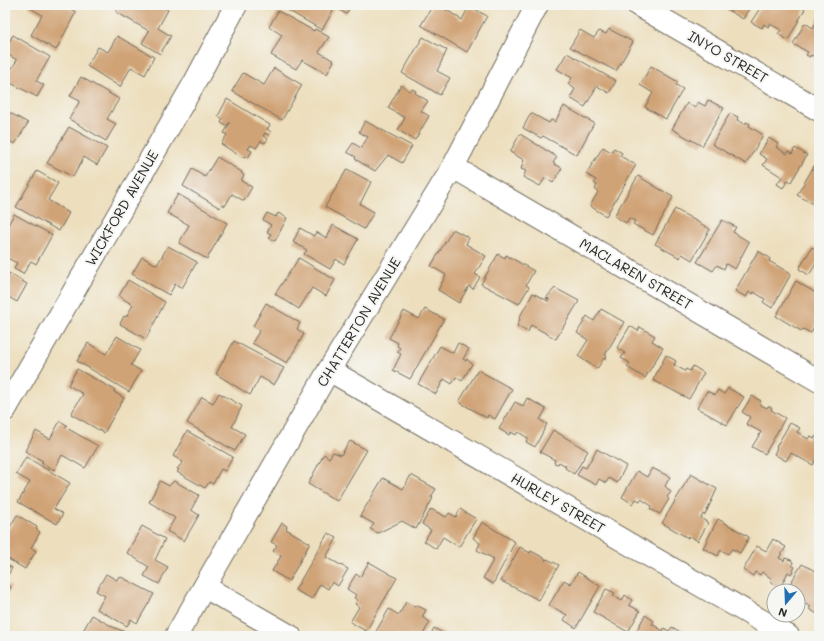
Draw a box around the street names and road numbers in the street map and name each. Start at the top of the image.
street label: INYO STREET [685,26,772,87]
street label: WICKFORD AVENUE [81,146,163,269]
street label: MACLAREN STREET [576,233,696,314]
street label: CHATTERTON AVENUE [312,253,405,390]
street label: HURLEY STREET [508,468,609,537]

